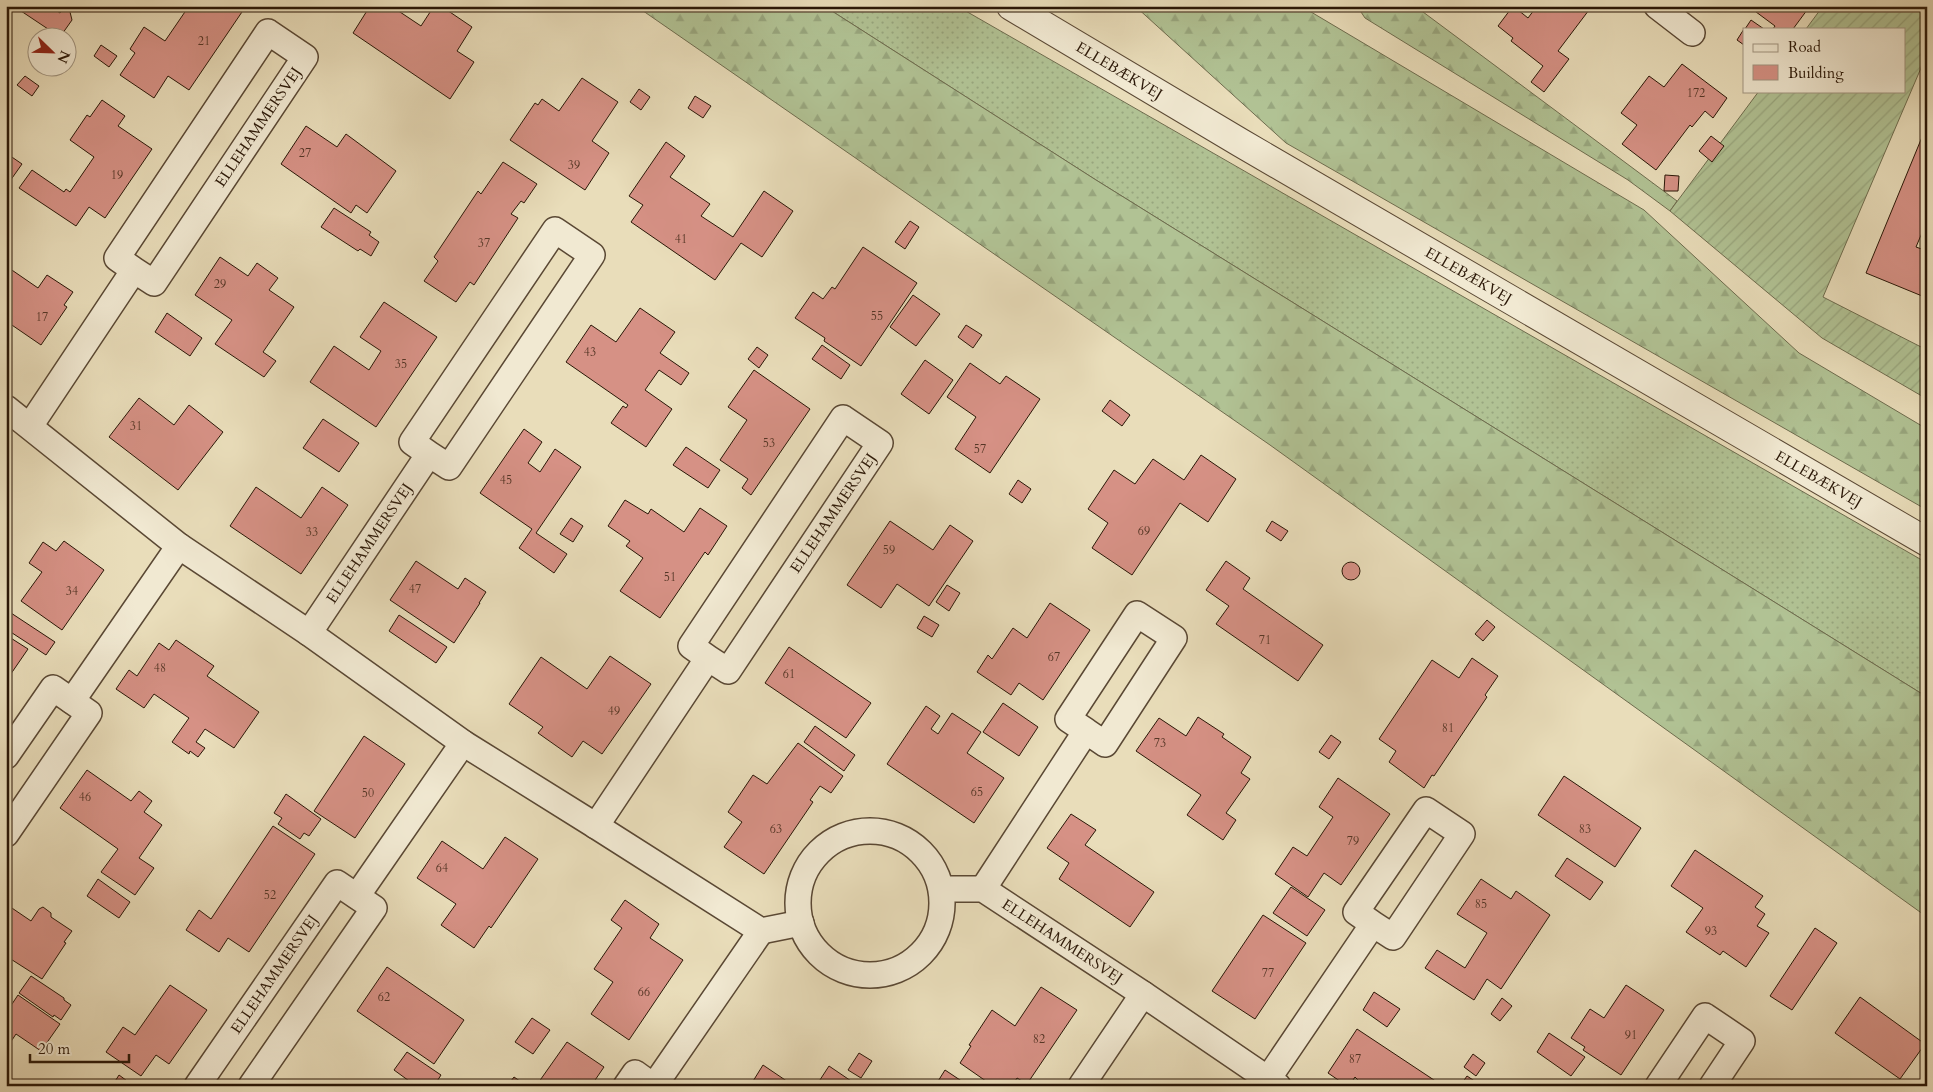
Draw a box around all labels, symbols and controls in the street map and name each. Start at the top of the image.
north arrow [28,28,78,78]
legend [1743,28,1906,92]
house number: 21 [198,33,210,49]
street label: ELLEBÆKVEJ [1072,37,1166,104]
text: Road [1788,37,1821,57]
text: N [52,48,75,66]
street label: ELLEHAMMERSVEJ [210,63,306,191]
text: Building [1788,63,1844,83]
house number: 172 [1687,85,1705,101]
house number: 27 [299,145,311,161]
house number: 39 [568,157,580,173]
house number: 19 [111,167,123,183]
house number: 41 [675,231,687,247]
house number: 37 [478,235,490,251]
street label: ELLEBÆKVEJ [1421,242,1516,309]
house number: 29 [214,276,226,292]
house number: 55 [871,308,883,324]
house number: 17 [36,309,48,325]
house number: 43 [584,344,596,360]
house number: 35 [395,356,407,372]
house number: 31 [130,418,142,434]
house number: 53 [763,435,775,451]
house number: 57 [974,441,986,457]
street label: ELLEBÆKVEJ [1771,446,1866,512]
street label: ELLEHAMMERSVEJ [785,449,881,577]
house number: 45 [500,472,512,488]
street label: ELLEHAMMERSVEJ [322,479,417,607]
house number: 69 [1138,523,1150,539]
house number: 33 [306,524,318,540]
house number: 59 [883,542,895,558]
house number: 51 [664,569,676,585]
house number: 47 [409,581,421,597]
house number: 34 [66,583,78,599]
house number: 71 [1259,632,1271,648]
house number: 67 [1048,649,1060,665]
house number: 48 [154,660,166,676]
house number: 61 [783,666,795,682]
house number: 49 [608,703,620,719]
house number: 81 [1442,720,1454,736]
house number: 73 [1154,735,1166,751]
house number: 65 [971,784,983,800]
house number: 50 [362,785,374,801]
house number: 46 [79,789,91,805]
house number: 63 [770,821,782,837]
house number: 83 [1579,821,1591,837]
house number: 79 [1347,833,1359,849]
house number: 64 [436,860,448,876]
house number: 52 [264,887,276,903]
street label: ELLEHAMMERSVEJ [998,894,1127,988]
house number: 85 [1475,896,1487,912]
street label: ELLEHAMMERSVEJ [226,910,322,1038]
house number: 93 [1705,923,1717,939]
house number: 77 [1262,965,1274,981]
house number: 66 [638,984,650,1000]
house number: 62 [378,989,390,1005]
house number: 91 [1625,1027,1637,1043]
house number: 82 [1033,1031,1045,1047]
scale bar [30,1032,129,1064]
text: 20 m [38,1039,70,1059]
house number: 87 [1349,1051,1361,1067]

